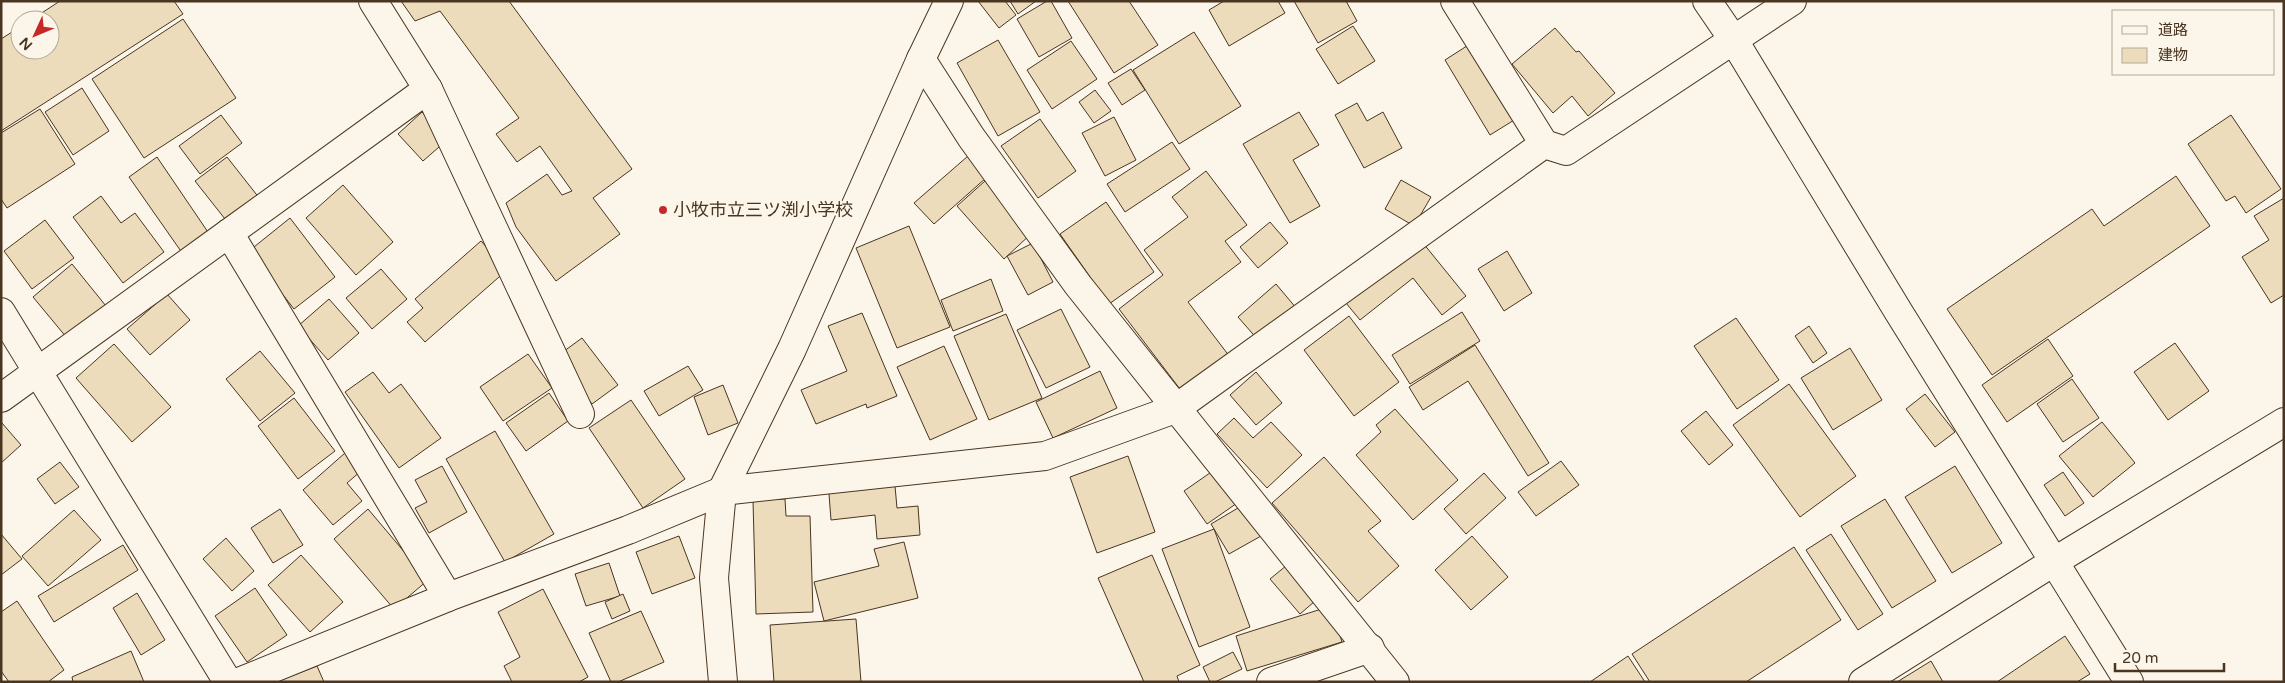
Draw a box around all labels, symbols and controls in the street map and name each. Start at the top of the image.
north arrow [10,10,60,60]
legend [2112,10,2275,75]
text: 道路 [2158,21,2188,39]
text: N [16,34,36,54]
text: 建物 [2158,46,2188,64]
place label: 小牧市立三ツ渕小学校 [673,199,853,221]
marker: 小牧市立三ツ渕小学校 [657,204,669,216]
scale bar [2115,640,2224,672]
text: 20 m [2122,649,2159,667]

